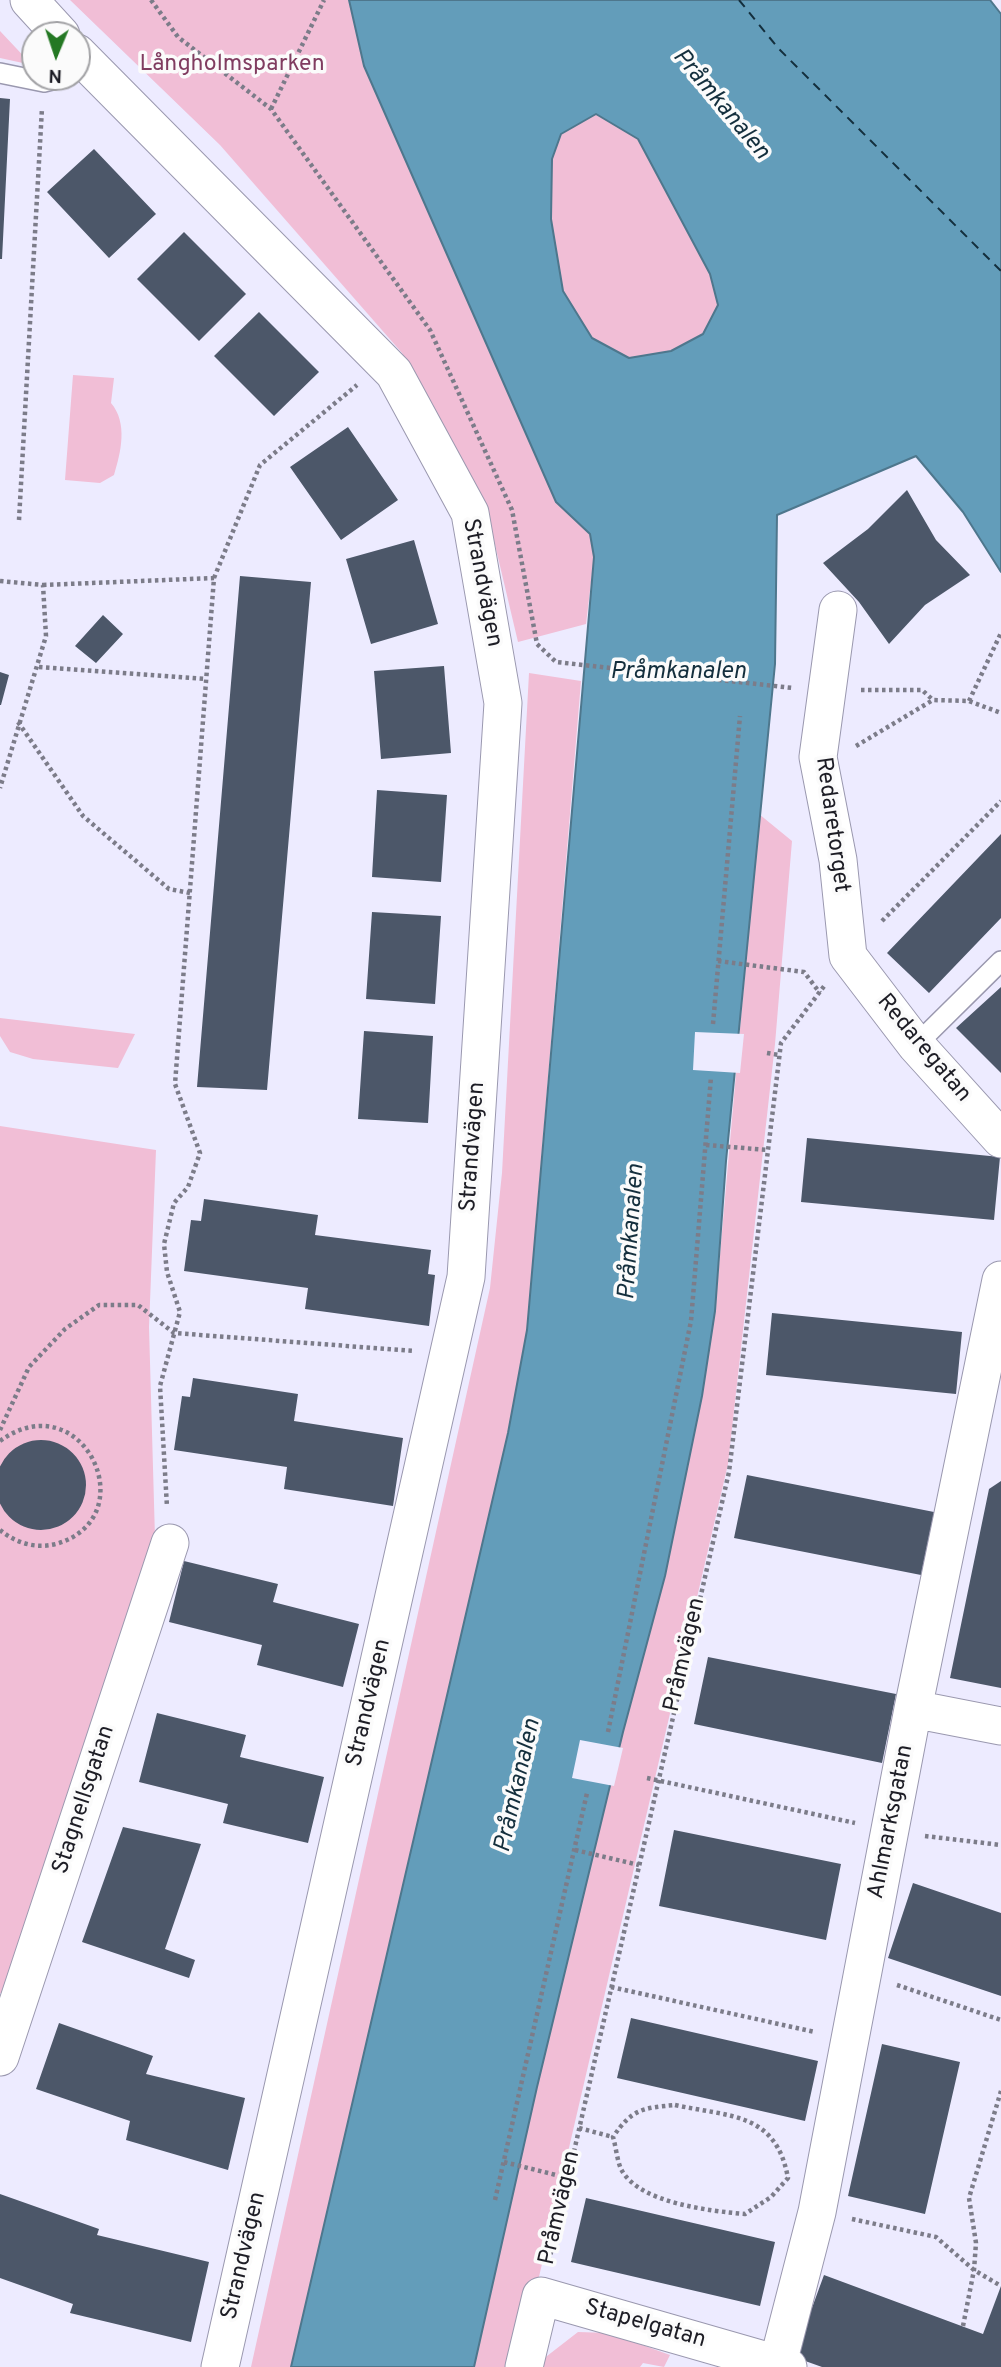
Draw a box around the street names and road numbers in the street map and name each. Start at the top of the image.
street label: Strandvägen [455,516,507,650]
street label: Redaretorget [808,755,854,895]
street label: Redaregatan [870,989,976,1109]
street label: Strandvägen [456,1081,492,1213]
street label: Pråmvägen [659,1595,713,1715]
street label: Strandvägen [342,1636,398,1770]
street label: Stagnellsgatan [48,1722,122,1878]
street label: Ahlmarksgatan [864,1743,920,1901]
street label: Pråmvägen [534,2148,588,2268]
street label: Strandvägen [217,2189,273,2323]
street label: Stapelgatan [581,2295,709,2355]

